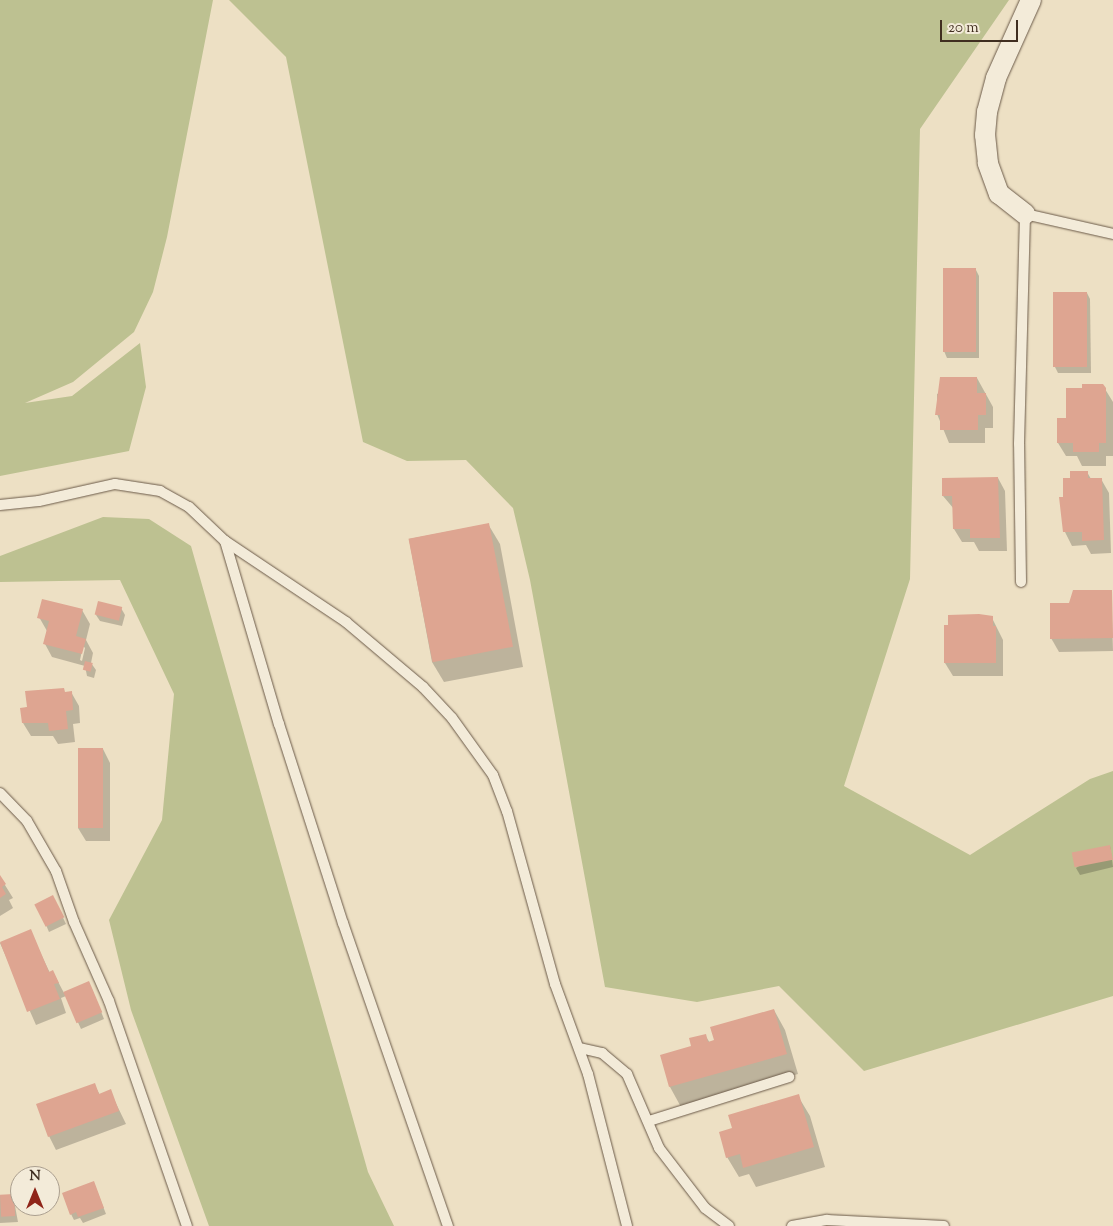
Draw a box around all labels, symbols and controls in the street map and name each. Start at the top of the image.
scale bar [943,10,1020,42]
text: 20 m [948,18,979,39]
north arrow [10,1166,60,1216]
text: N [29,1167,41,1187]

